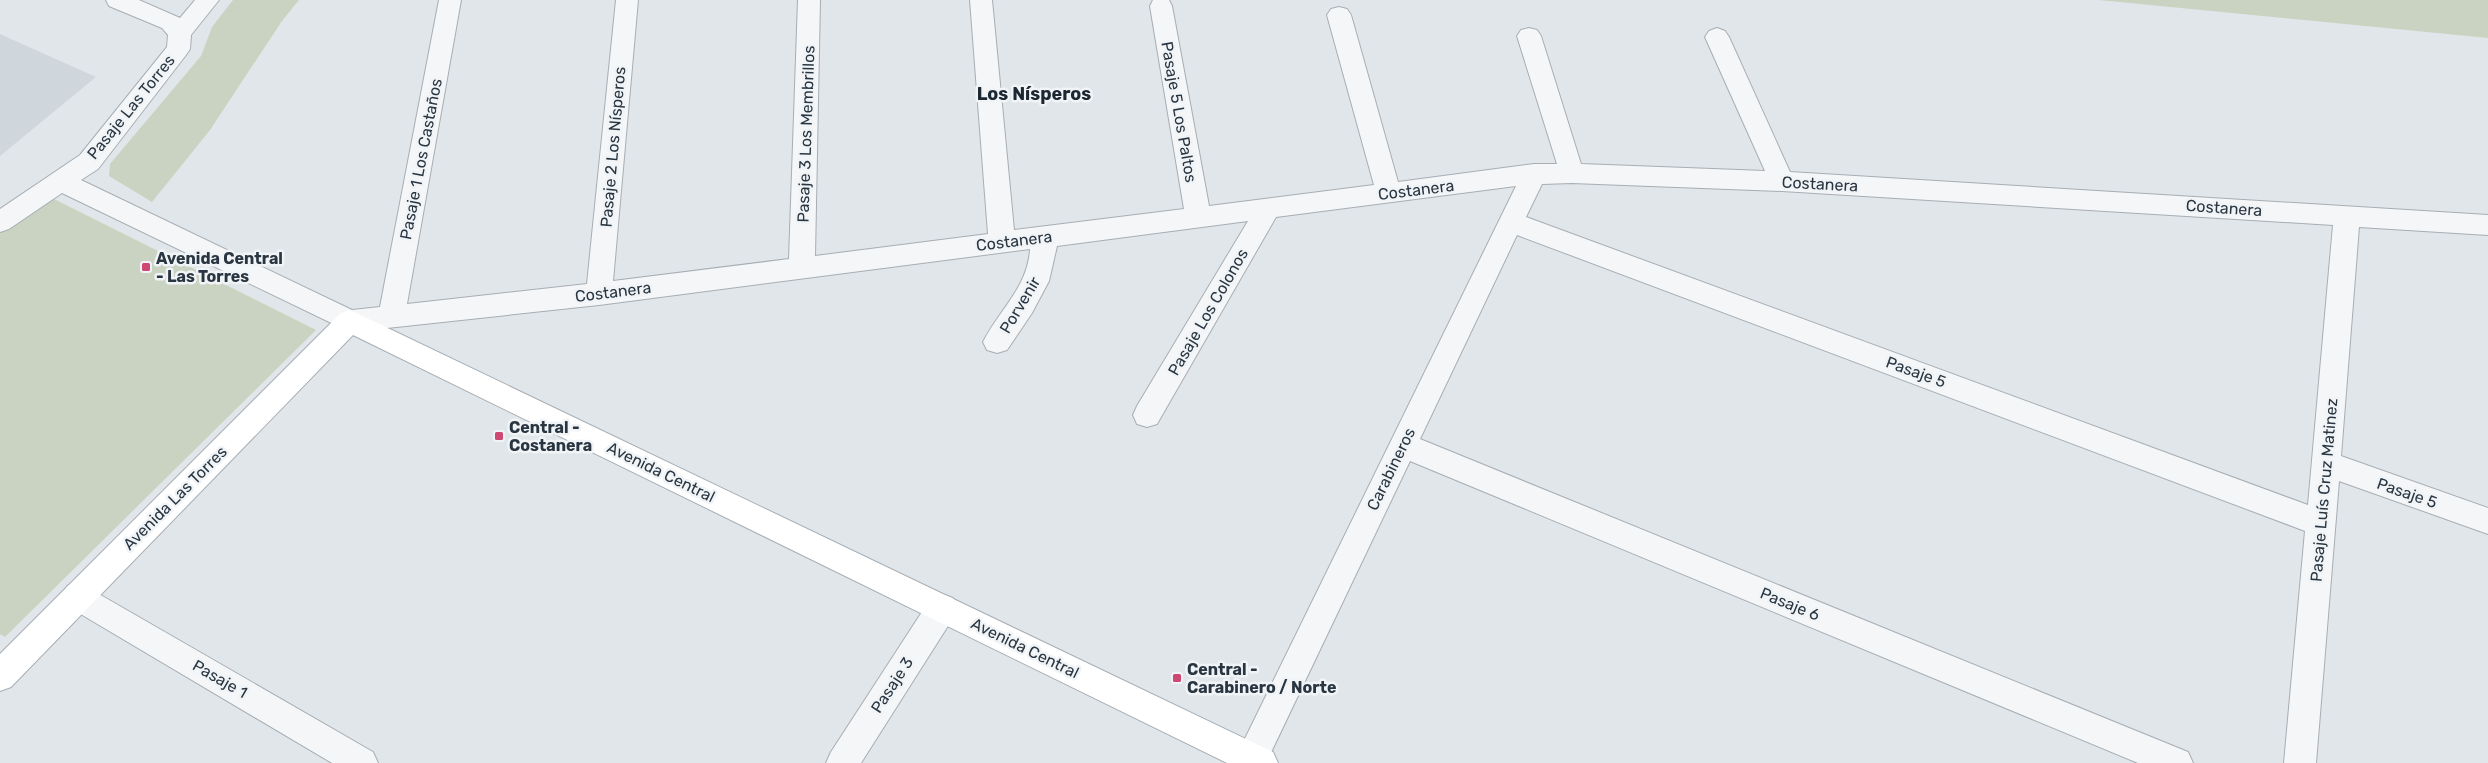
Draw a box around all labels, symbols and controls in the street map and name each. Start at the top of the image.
street label: Pasaje 5 Los Paltos [1157,40,1201,184]
street label: Pasaje 3 Los Membrillos [793,45,819,223]
street label: Pasaje Las Torres [83,51,179,163]
street label: Pasaje 2 Los Nísperos [597,66,629,228]
street label: Pasaje 1 Los Castaños [396,77,446,241]
district label: Los Nísperos [977,83,1091,105]
street label: Costanera [1781,173,1859,195]
street label: Costanera [1377,176,1455,204]
street label: Costanera [2185,196,2263,220]
street label: Costanera [975,227,1053,255]
street label: Pasaje Los Colonos [1164,245,1252,379]
place label: Avenida Central - Las Torres [156,249,283,286]
marker: Avenida Central - Las Torres [140,261,152,273]
street label: Porvenir [996,273,1044,337]
street label: Costanera [574,278,652,306]
street label: Pasaje 5 [1883,352,1949,392]
street label: Pasaje Luís Cruz Matinez [2307,397,2341,583]
place label: Central - Costanera [509,418,592,455]
street label: Carabineros [1363,425,1419,513]
marker: Central - Costanera [493,430,505,442]
street label: Avenida Central [604,438,718,506]
street label: Avenida Las Torres [119,442,231,554]
street label: Pasaje 5 [2374,474,2440,512]
street label: Pasaje 6 [1757,583,1823,625]
street label: Avenida Central [968,614,1082,682]
street label: Pasaje 3 [867,654,917,716]
street label: Pasaje 1 [189,656,251,702]
place label: Central - Carabinero / Norte [1187,660,1337,697]
marker: Central - Carabinero / Norte [1171,672,1183,684]

